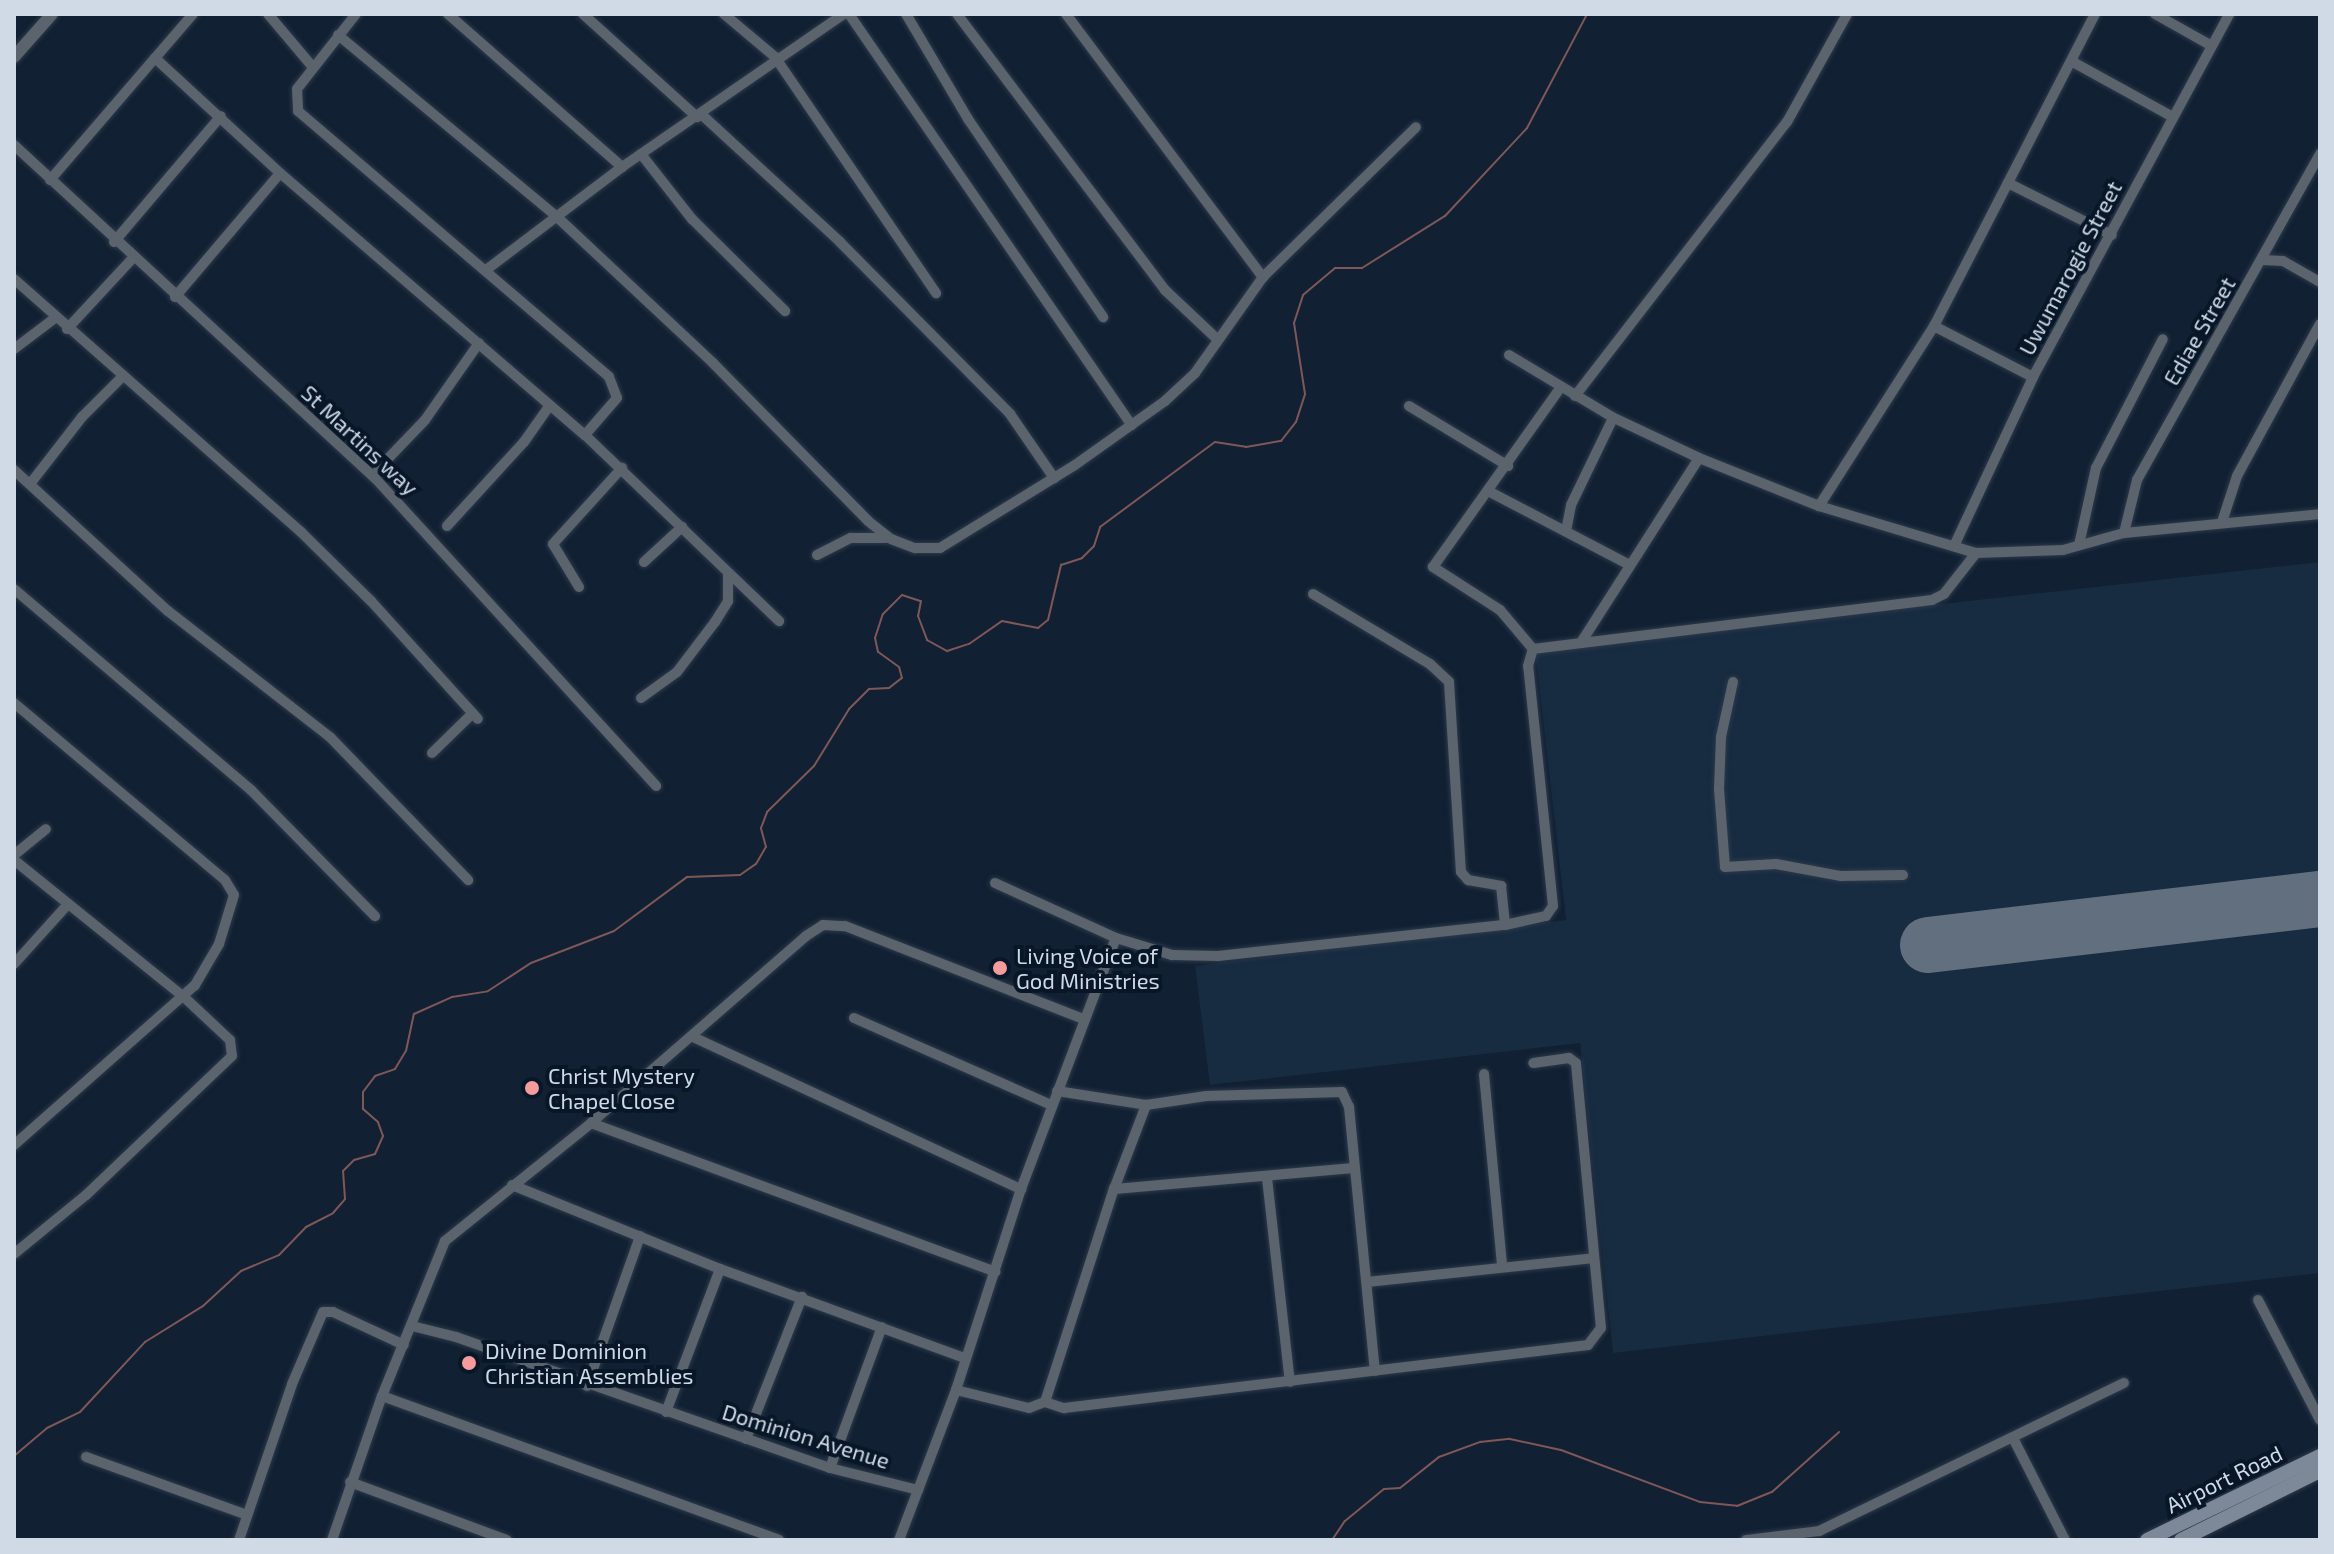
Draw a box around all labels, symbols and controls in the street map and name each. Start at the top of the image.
street label: Uwumarogie Street [2013,176,2127,360]
street label: Ediae Street [2157,272,2241,390]
street label: St Martins way [296,379,424,501]
place label: Living Voice of God Ministries [1016,942,1160,994]
marker: Living Voice of God Ministries [991,959,1009,977]
place label: Christ Mystery Chapel Close [548,1062,695,1114]
marker: Christ Mystery Chapel Close [523,1079,541,1097]
place label: Divine Dominion Christian Assemblies [485,1337,694,1388]
marker: Divine Dominion Christian Assemblies [460,1354,478,1372]
street label: Dominion Avenue [719,1398,893,1474]
street label: Airport Road [2162,1440,2286,1518]

